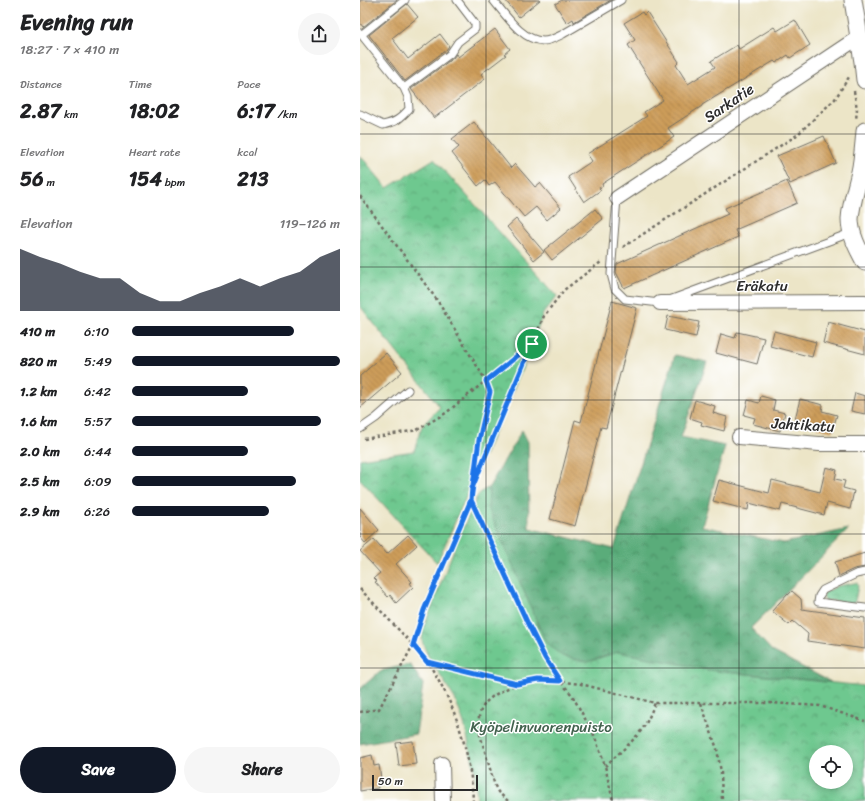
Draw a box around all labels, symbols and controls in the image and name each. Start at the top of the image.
text: Evening run [20,3,133,42]
button: share [298,13,340,55]
text: 18:27 · 7 × 410 m [20,38,119,61]
text: Distance [20,75,62,94]
text: Time [129,75,152,94]
text: Pace [237,75,261,94]
street label: Sarkatie [698,76,760,130]
text: 2.87 [20,94,61,129]
text: 18:02 [129,94,180,129]
text: 6:17 [237,94,275,129]
text: km [61,105,78,124]
text: /km [275,105,297,124]
text: Elevation [20,143,65,162]
text: Heart rate [129,143,180,162]
text: kcal [237,143,257,162]
text: 56 [20,162,44,197]
text: 154 [129,162,162,197]
text: 213 [237,162,268,197]
text: m [44,173,55,192]
text: bpm [162,173,185,192]
text: Elevation [20,212,73,235]
text: 119–126 m [280,212,340,235]
street label: Eräkatu [736,273,788,299]
text: 410 m [20,320,55,343]
text: 6:10 [84,320,109,343]
pin [515,327,549,361]
icon: arrive [521,333,543,355]
text: 820 m [20,350,57,373]
text: 5:49 [84,350,112,373]
text: 1.2 km [20,380,57,403]
text: 6:42 [84,380,111,403]
text: 1.6 km [20,410,57,433]
text: 5:57 [84,410,111,433]
street label: Jahtikatu [770,410,835,440]
text: 2.0 km [20,440,60,463]
text: 6:44 [84,440,112,463]
text: 2.5 km [20,470,60,493]
text: 6:09 [84,470,112,493]
text: 2.9 km [20,500,60,523]
text: 6:26 [84,500,110,523]
park label: Kyöpelinvuorenpuisto [470,714,612,740]
map controls [809,745,853,789]
button: locate [809,745,853,789]
button: Save [20,747,176,793]
button: Share [184,747,340,793]
text: 50 m [378,772,403,791]
scale bar [372,773,478,792]

